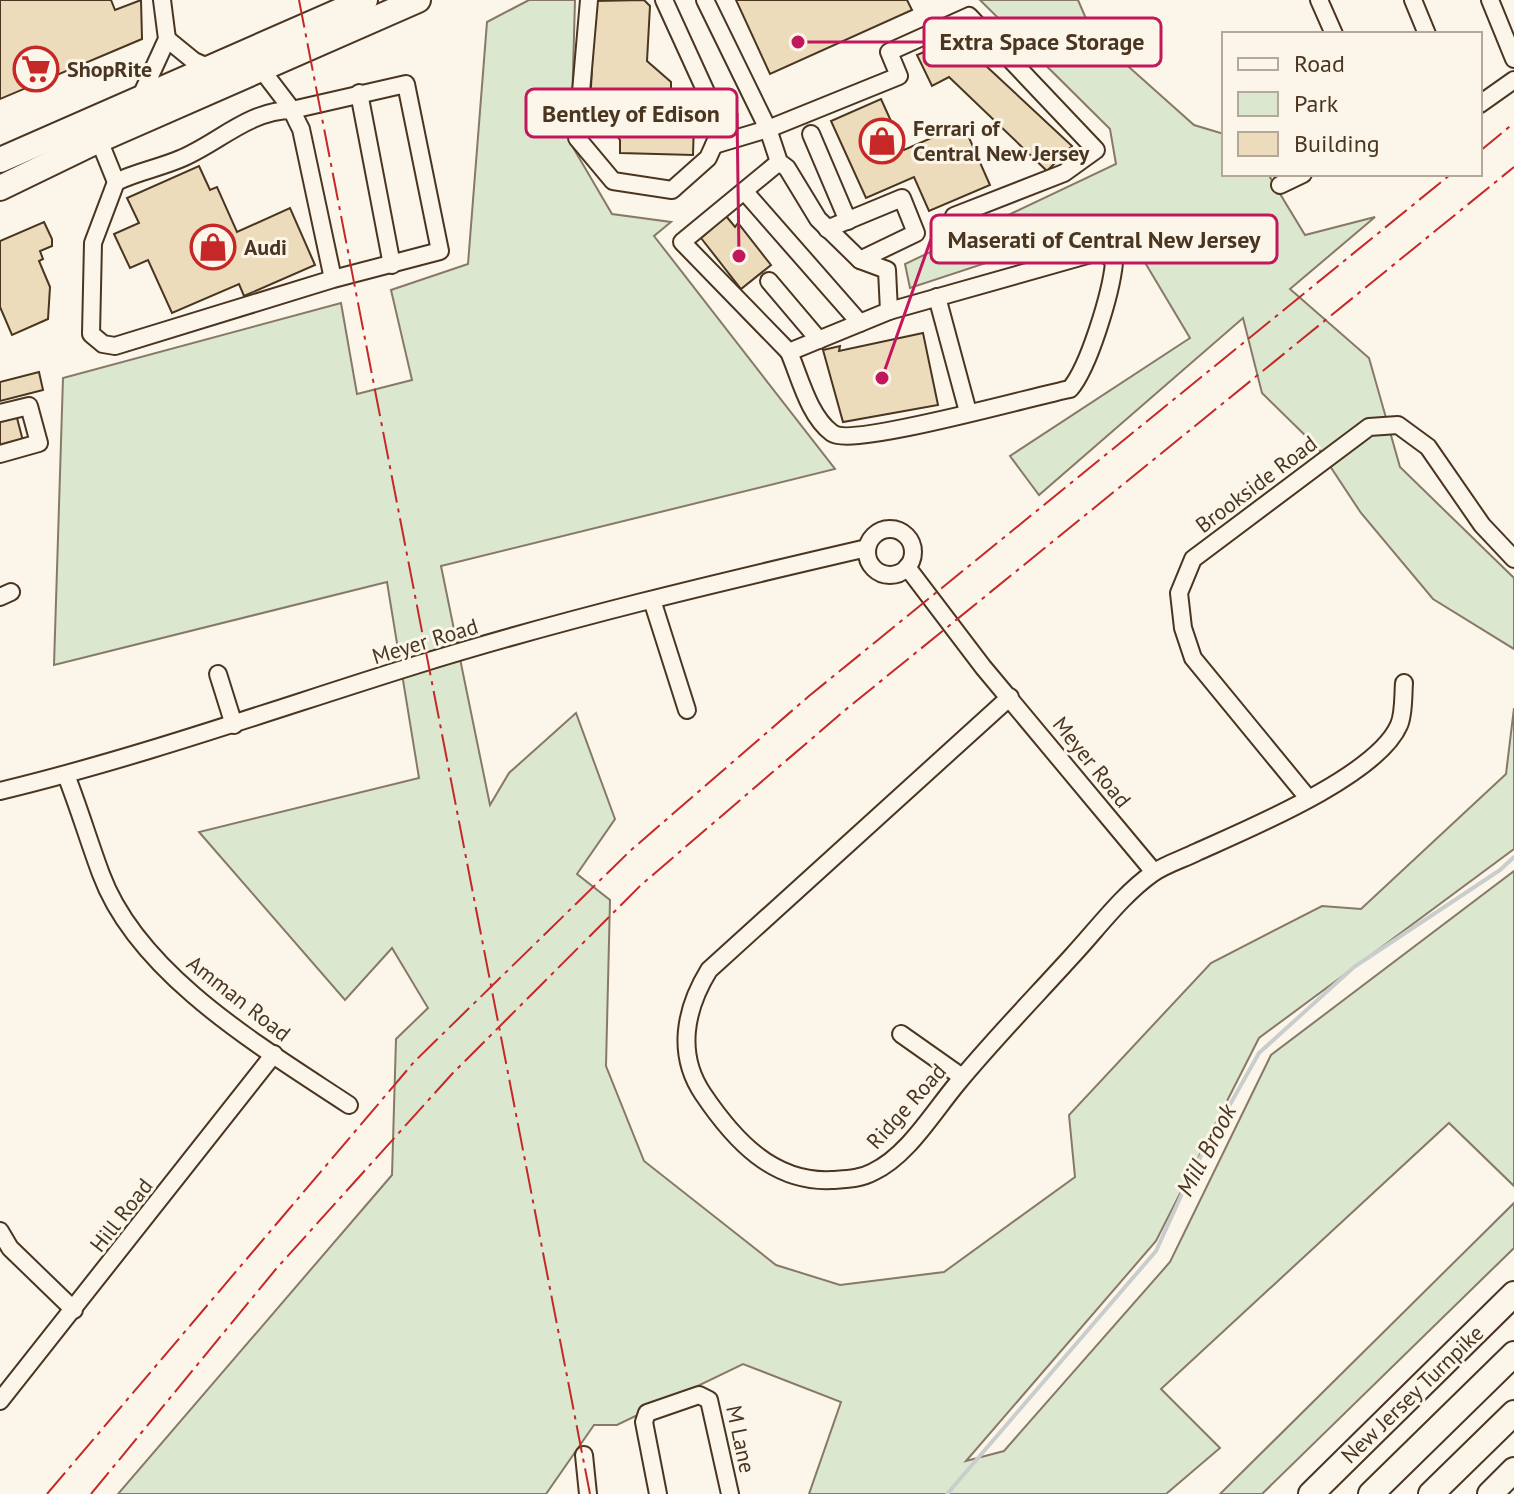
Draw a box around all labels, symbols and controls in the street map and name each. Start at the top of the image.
callout: Extra Space Storage [924,18,1161,66]
text: Extra Space Storage [940,26,1144,57]
legend [1222,32,1482,176]
supermarket icon: ShopRite [12,45,60,93]
text: Road [1294,48,1345,79]
place label: ShopRite [67,55,152,83]
text: Park [1294,88,1339,119]
callout: Bentley of Edison [526,89,737,137]
text: Bentley of Edison [542,98,720,129]
place label: Ferrari of Central New Jersey [913,114,1090,167]
shop icon: Ferrari of Central New Jersey [858,117,906,165]
text: Building [1294,128,1380,159]
callout: Maserati of Central New Jersey [931,215,1277,263]
shop icon: Audi [189,223,237,271]
text: Maserati of Central New Jersey [947,224,1261,255]
place label: Audi [244,233,287,261]
street label: Brookside Road [1190,429,1322,539]
street label: Meyer Road [369,612,481,670]
street label: Meyer Road [1047,711,1137,813]
street label: Amman Road [182,949,296,1047]
street label: Ridge Road [860,1057,952,1155]
water label: Mill Brook [1169,1098,1244,1201]
street label: Hill Road [83,1173,159,1257]
street label: New Jersey Turnpike [1335,1319,1489,1469]
street label: M Lane [720,1403,762,1475]

